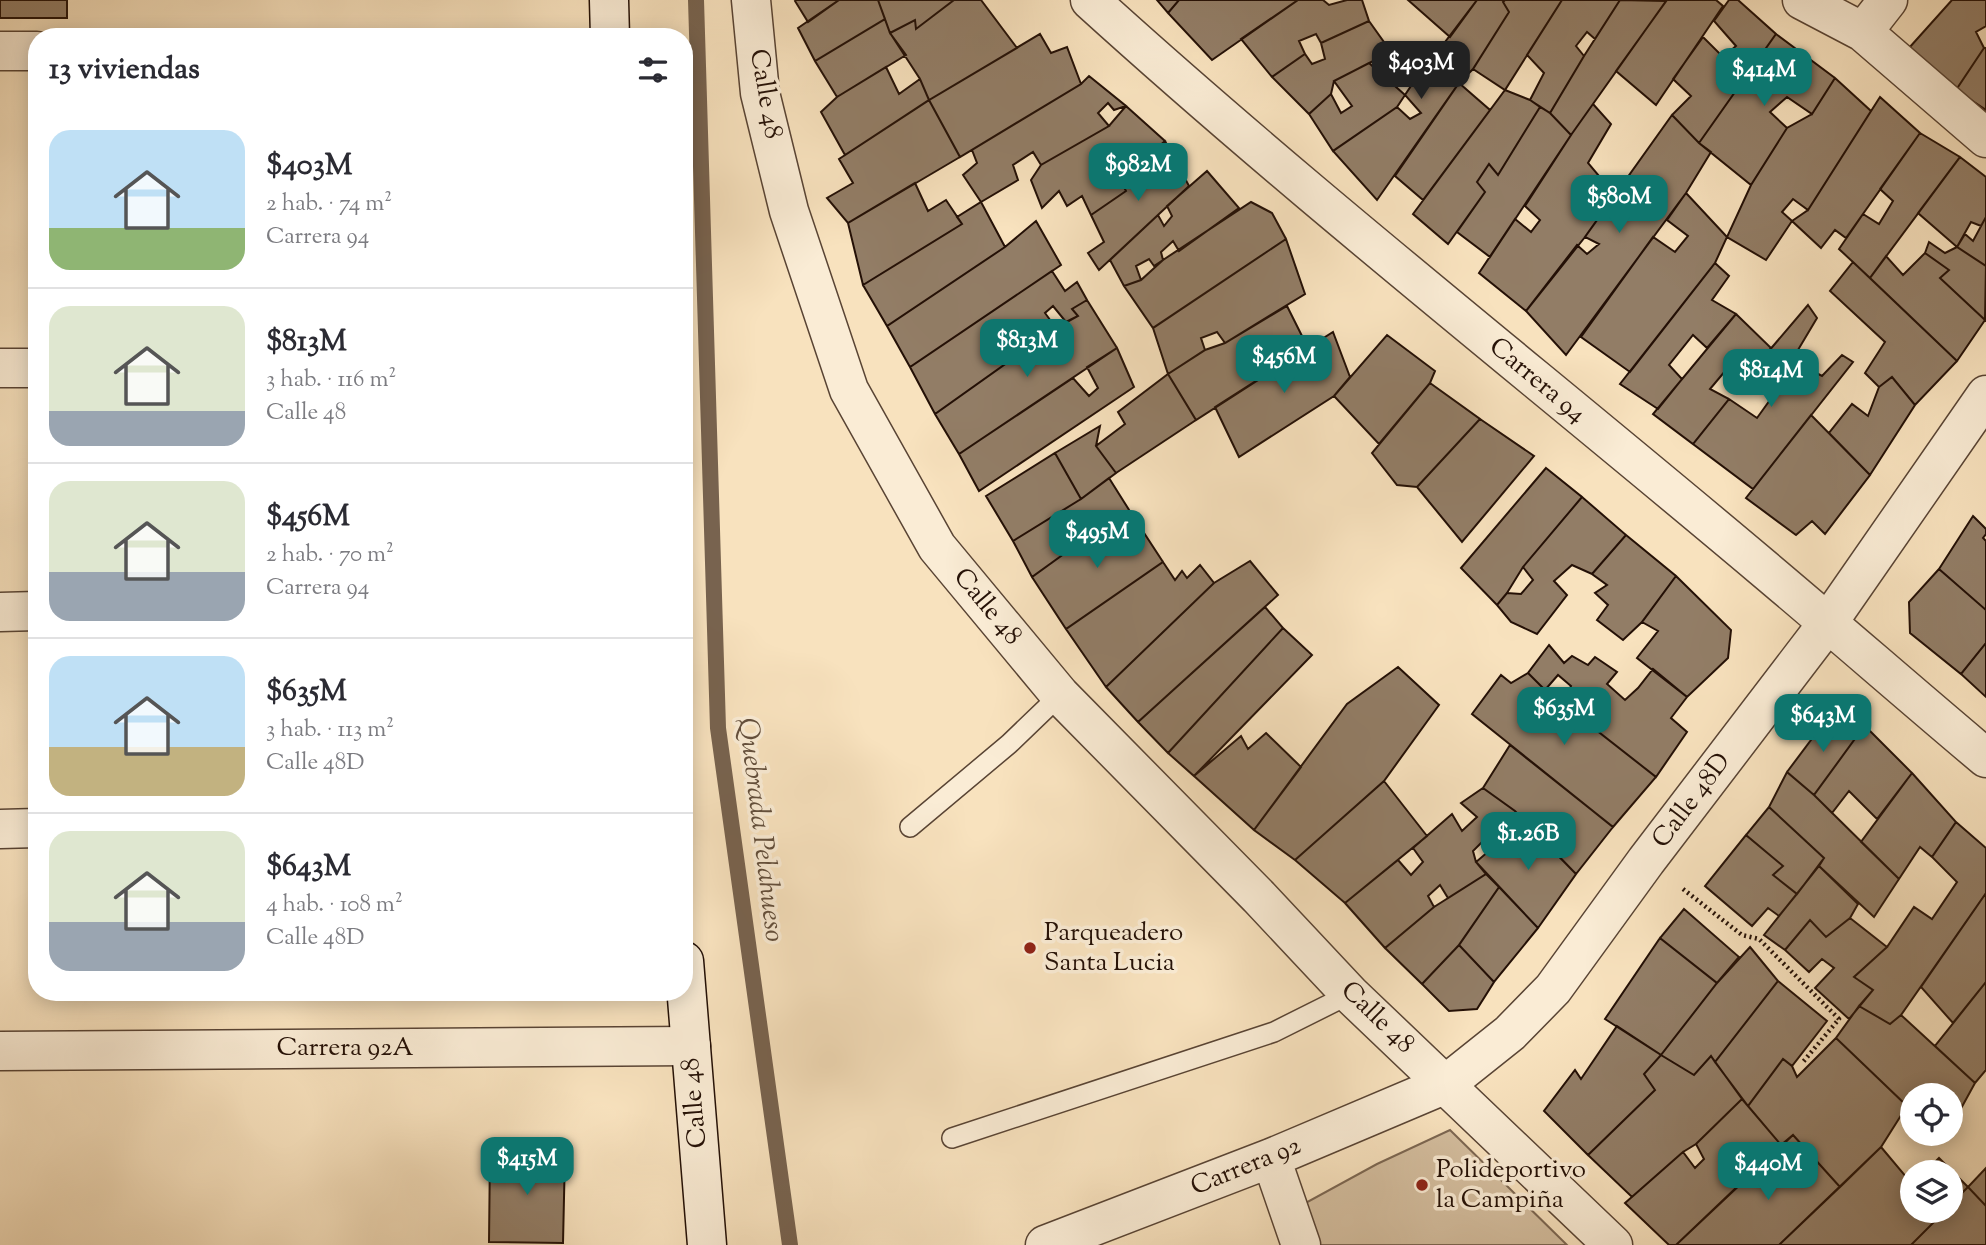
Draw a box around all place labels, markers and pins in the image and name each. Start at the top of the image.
pin: $403M [1372,42,1470,101]
pin: $414M [1715,48,1813,108]
pin: $982M [1089,144,1187,203]
pin: $580M [1570,176,1668,235]
pin: $813M [978,320,1076,379]
pin: $456M [1235,336,1333,395]
pin: $814M [1722,350,1820,409]
pin: $495M [1048,510,1146,570]
pin: $635M [1515,688,1613,747]
pin: $643M [1774,694,1872,754]
pin: $1.26B [1471,812,1585,872]
place label: Parqueadero Santa Lucia [1044,915,1183,982]
marker: Parqueadero Santa Lucia [1022,940,1038,956]
pin: $415M [478,1138,576,1197]
pin: $440M [1719,1142,1817,1202]
place label: Polideportivo la Campiña [1436,1152,1586,1219]
marker: Polideportivo la Campiña [1414,1177,1430,1193]

